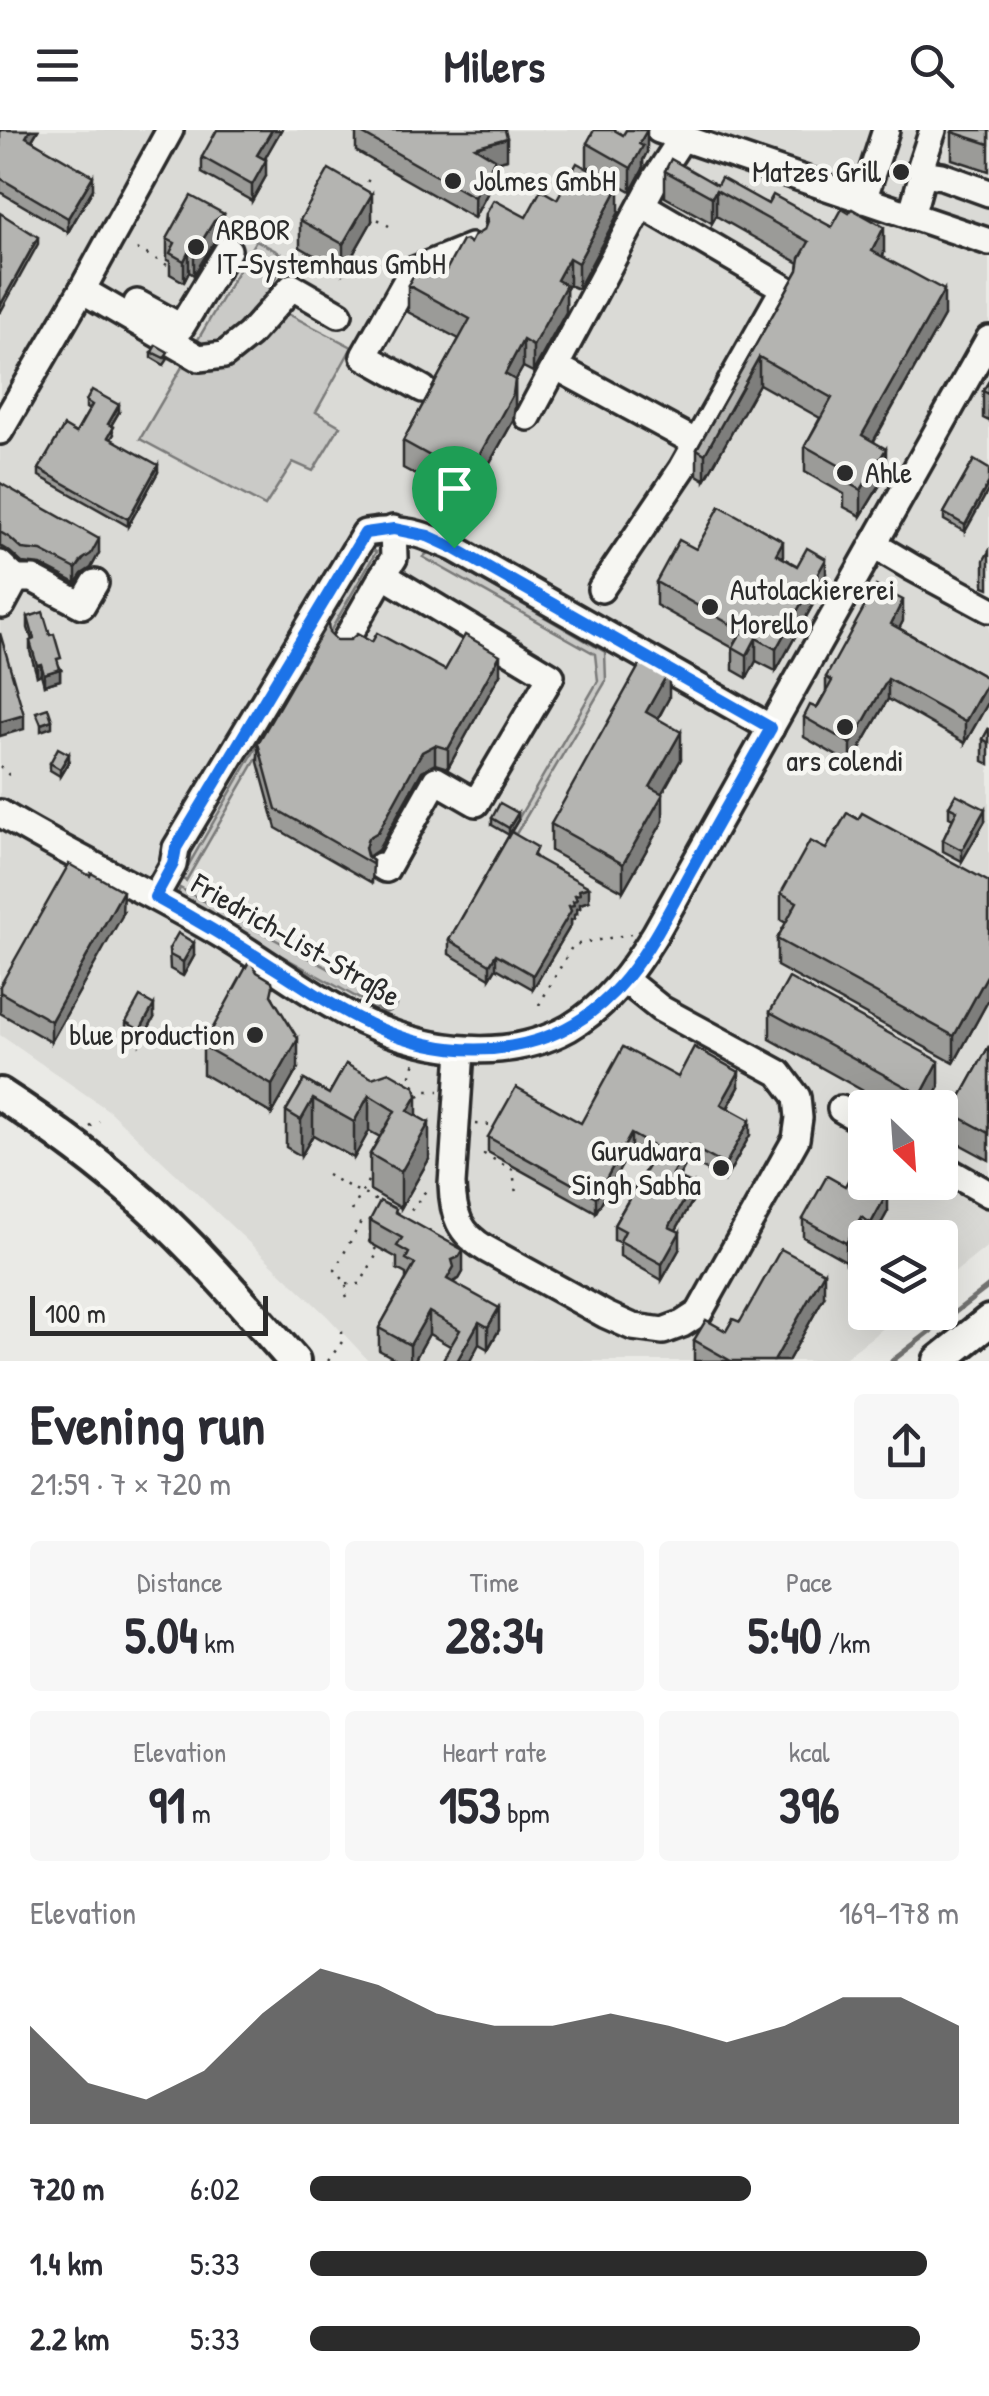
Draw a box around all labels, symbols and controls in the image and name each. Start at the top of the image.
text: Milers [444,35,545,96]
icon: menu [30,38,85,93]
icon: search [904,38,959,93]
place label: Matzes Grill [752,151,882,191]
place label: Jolmes GmbH [473,160,616,200]
marker: Matzes Grill [890,161,912,183]
marker: Jolmes GmbH [442,170,464,192]
place label: ARBOR IT-Systemhaus GmbH [216,209,446,283]
marker: ARBOR IT-Systemhaus GmbH [185,236,207,258]
pin [412,446,497,549]
place label: Ahle [865,452,912,492]
icon: arrive [427,461,482,516]
marker: Ahle [834,462,856,484]
place label: Autolackiererei Morello [730,569,895,643]
marker: Autolackiererei Morello [699,596,721,618]
marker: ars colendi [834,716,856,738]
place label: ars colendi [786,740,904,780]
street label: Friedrich-List-Straße [184,863,408,1015]
place label: blue production [69,1014,235,1054]
marker: blue production [244,1024,266,1046]
north arrow [848,1090,958,1200]
map controls [848,1090,958,1330]
place label: Gurudwara Singh Sabha [572,1130,701,1204]
marker: Gurudwara Singh Sabha [710,1157,732,1179]
button: layers [848,1220,958,1330]
scale bar [30,1291,268,1336]
text: 100 m [45,1294,106,1332]
text: Evening run [30,1387,265,1461]
button: share [854,1394,959,1499]
text: 21:59 · 7 × 720 m [30,1462,231,1505]
text: Distance [137,1563,223,1601]
text: Time [470,1563,519,1601]
text: Pace [786,1563,832,1601]
text: 5.04 [125,1601,198,1669]
text: 28:34 [446,1601,543,1669]
text: 5:40 [748,1601,822,1669]
text: km [198,1624,235,1662]
text: /km [822,1624,871,1662]
text: Elevation [133,1733,226,1771]
text: Heart rate [442,1733,547,1771]
text: kcal [789,1733,830,1771]
text: 91 [149,1771,185,1839]
text: 153 [439,1771,501,1839]
text: 396 [779,1771,840,1839]
text: m [185,1794,211,1832]
text: bpm [501,1794,550,1832]
text: Elevation [30,1891,136,1934]
text: 169–178 m [839,1891,959,1934]
text: 720 m [30,2167,104,2210]
text: 6:02 [190,2167,240,2210]
text: 1.4 km [30,2242,103,2285]
text: 5:33 [190,2242,240,2285]
text: 2.2 km [30,2317,109,2360]
text: 5:33 [190,2317,240,2360]

